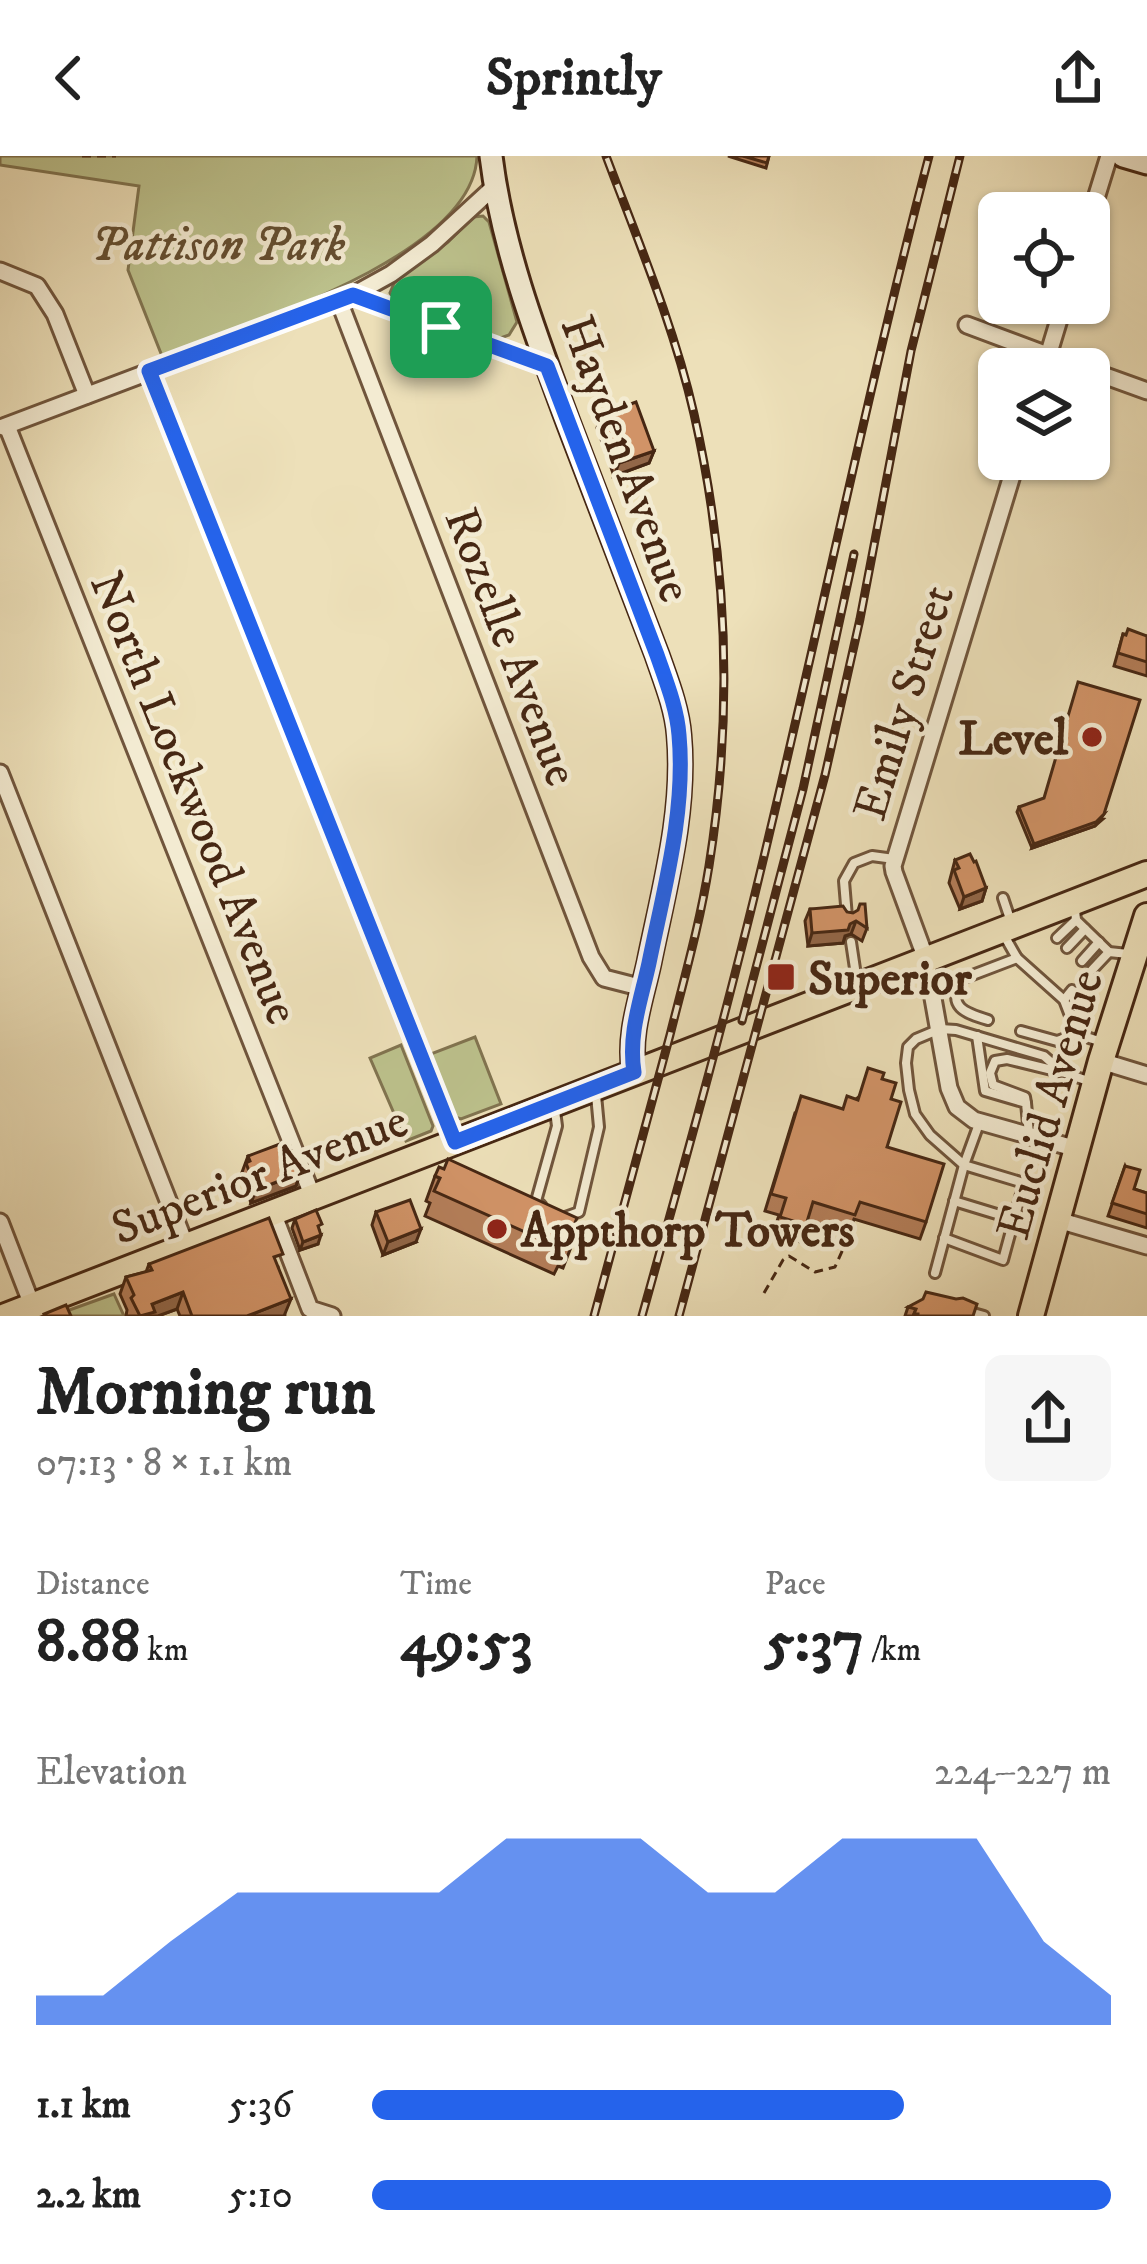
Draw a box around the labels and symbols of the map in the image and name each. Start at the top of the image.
park label: Pattison Park [91,216,345,276]
pin [390,276,492,378]
street label: Hayden Avenue [546,308,705,610]
street label: Rozelle Avenue [430,500,591,795]
street label: North Lockwood Avenue [75,563,311,1033]
street label: Emily Street [841,578,969,828]
place label: Level [958,710,1069,770]
marker: Level [1079,724,1105,750]
place label: Superior [808,950,973,1010]
marker: Superior [765,961,797,993]
street label: Euclid Avenue [984,963,1118,1246]
street label: Superior Avenue [104,1092,417,1260]
place label: Appthorp Towers [520,1202,855,1262]
marker: Appthorp Towers [484,1216,510,1242]

